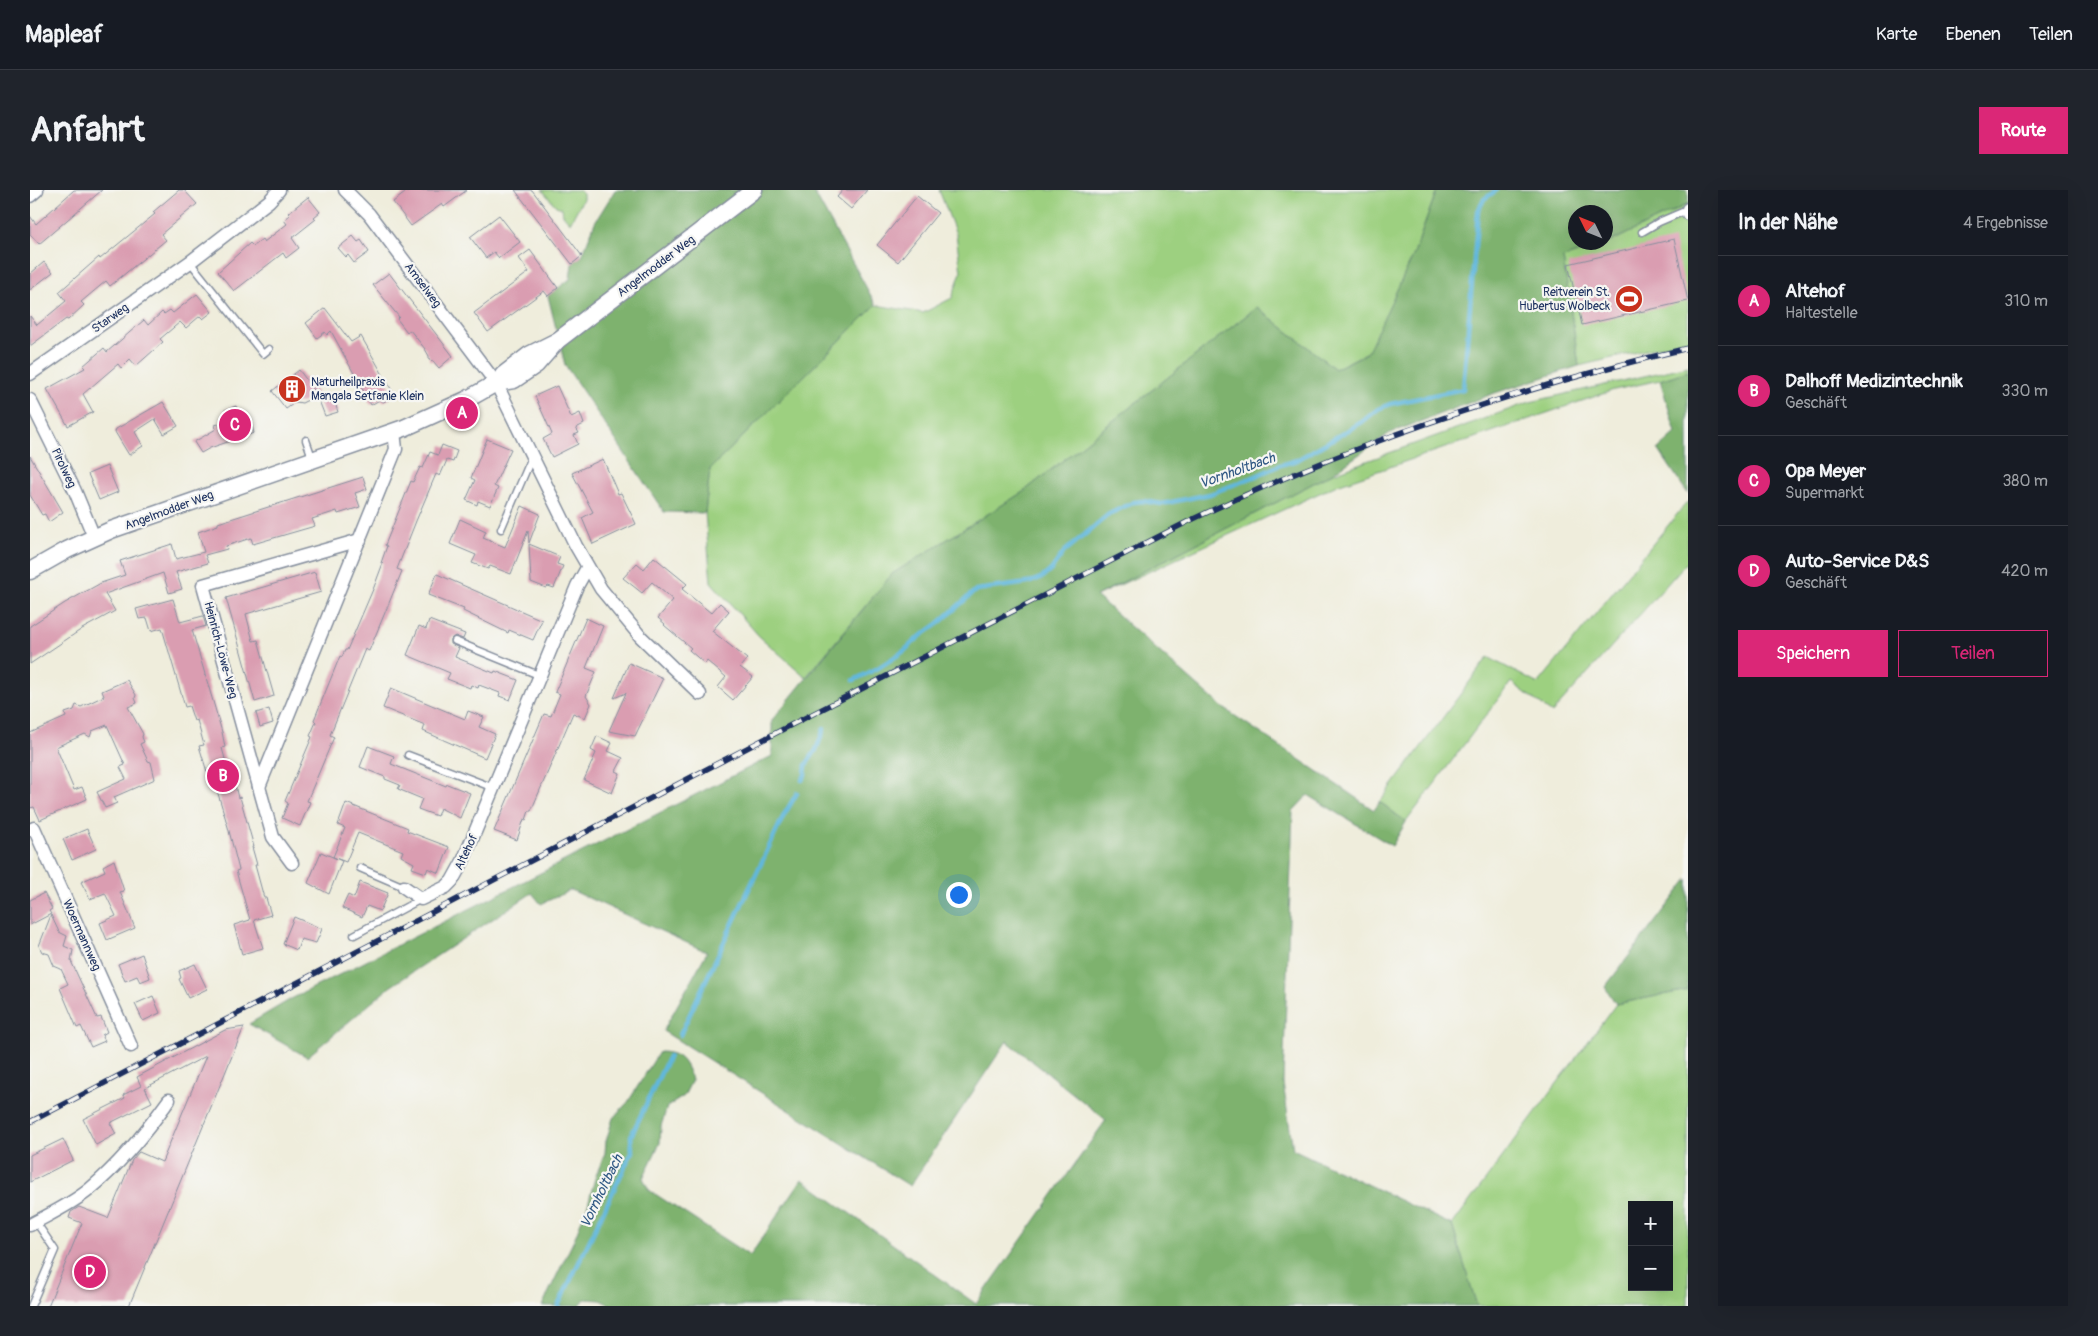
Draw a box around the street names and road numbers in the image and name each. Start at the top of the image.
street label: Angelmodder Weg [614,232,698,300]
street label: Amselweg [401,260,444,311]
street label: Starweg [89,300,132,337]
street label: Pirolweg [48,446,79,490]
street label: Angelmodder Weg [123,487,216,533]
street label: Heinrich-Löwe-Weg [200,600,241,700]
street label: Altehof [452,832,481,873]
street label: Woermannweg [59,897,104,973]

